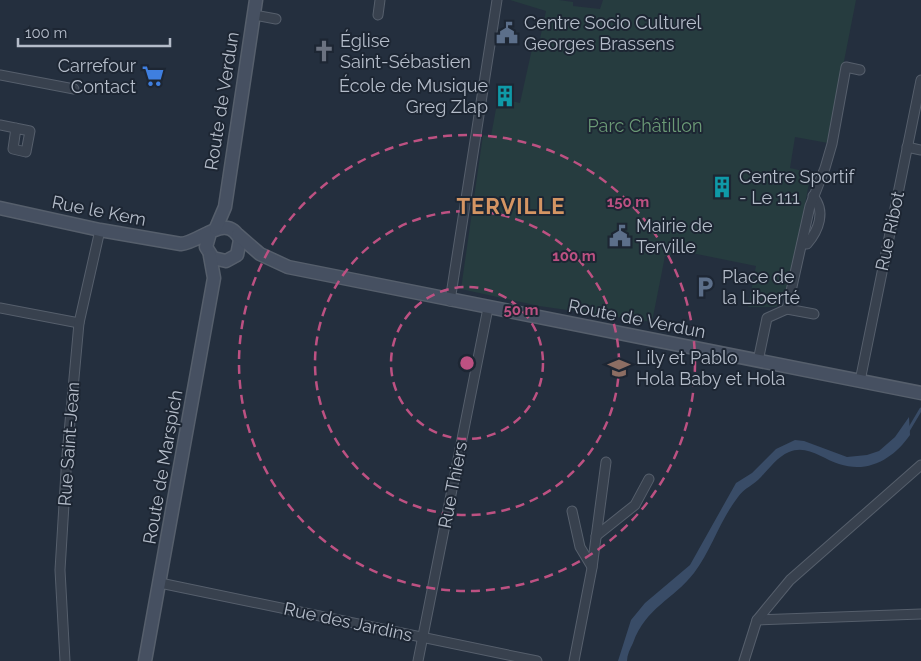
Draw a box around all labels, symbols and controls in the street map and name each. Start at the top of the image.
place label: Centre Socio Culturel Georges Brassens [524,12,702,54]
scale bar [18,15,170,47]
public building icon: Centre Socio Culturel Georges Brassens [494,20,520,46]
text: 100 m [25,24,67,42]
place label: Église Saint-Sébastien [340,29,471,72]
street label: Route de Verdun [200,30,243,172]
church icon: Église Saint-Sébastien [311,38,337,64]
place label: Carrefour Contact [58,55,137,97]
supermarket icon: Carrefour Contact [140,63,166,89]
place label: École de Musique Greg Zlap [339,74,488,117]
building icon: École de Musique Greg Zlap [492,83,518,109]
park label: Parc Châtillon [588,115,702,136]
place label: Centre Sportif - Le 111 [739,166,856,208]
building icon: Centre Sportif - Le 111 [709,174,735,200]
street label: Rue Ribot [871,189,908,273]
street label: Rue le Kem [50,191,148,230]
district label: TERVILLE [456,193,566,219]
text: 150 m [607,193,649,211]
place label: Mairie de Terville [636,215,713,257]
public building icon: Mairie de Terville [607,223,633,249]
text: 100 m [552,247,596,265]
place label: Place de la Liberté [722,266,801,308]
parking icon: Place de la Liberté [692,274,718,300]
street label: Route de Verdun [567,295,708,342]
text: 50 m [503,301,539,319]
place label: Lily et Pablo Hola Baby et Hola [636,347,785,389]
centre of rings [458,354,476,372]
school or university icon: Lily et Pablo Hola Baby et Hola [606,355,632,381]
street label: Rue Saint-Jean [54,381,83,507]
street label: Route de Marspich [139,388,186,546]
street label: Rue Thiers [434,439,471,530]
street label: Rue des Jardins [282,598,415,645]

